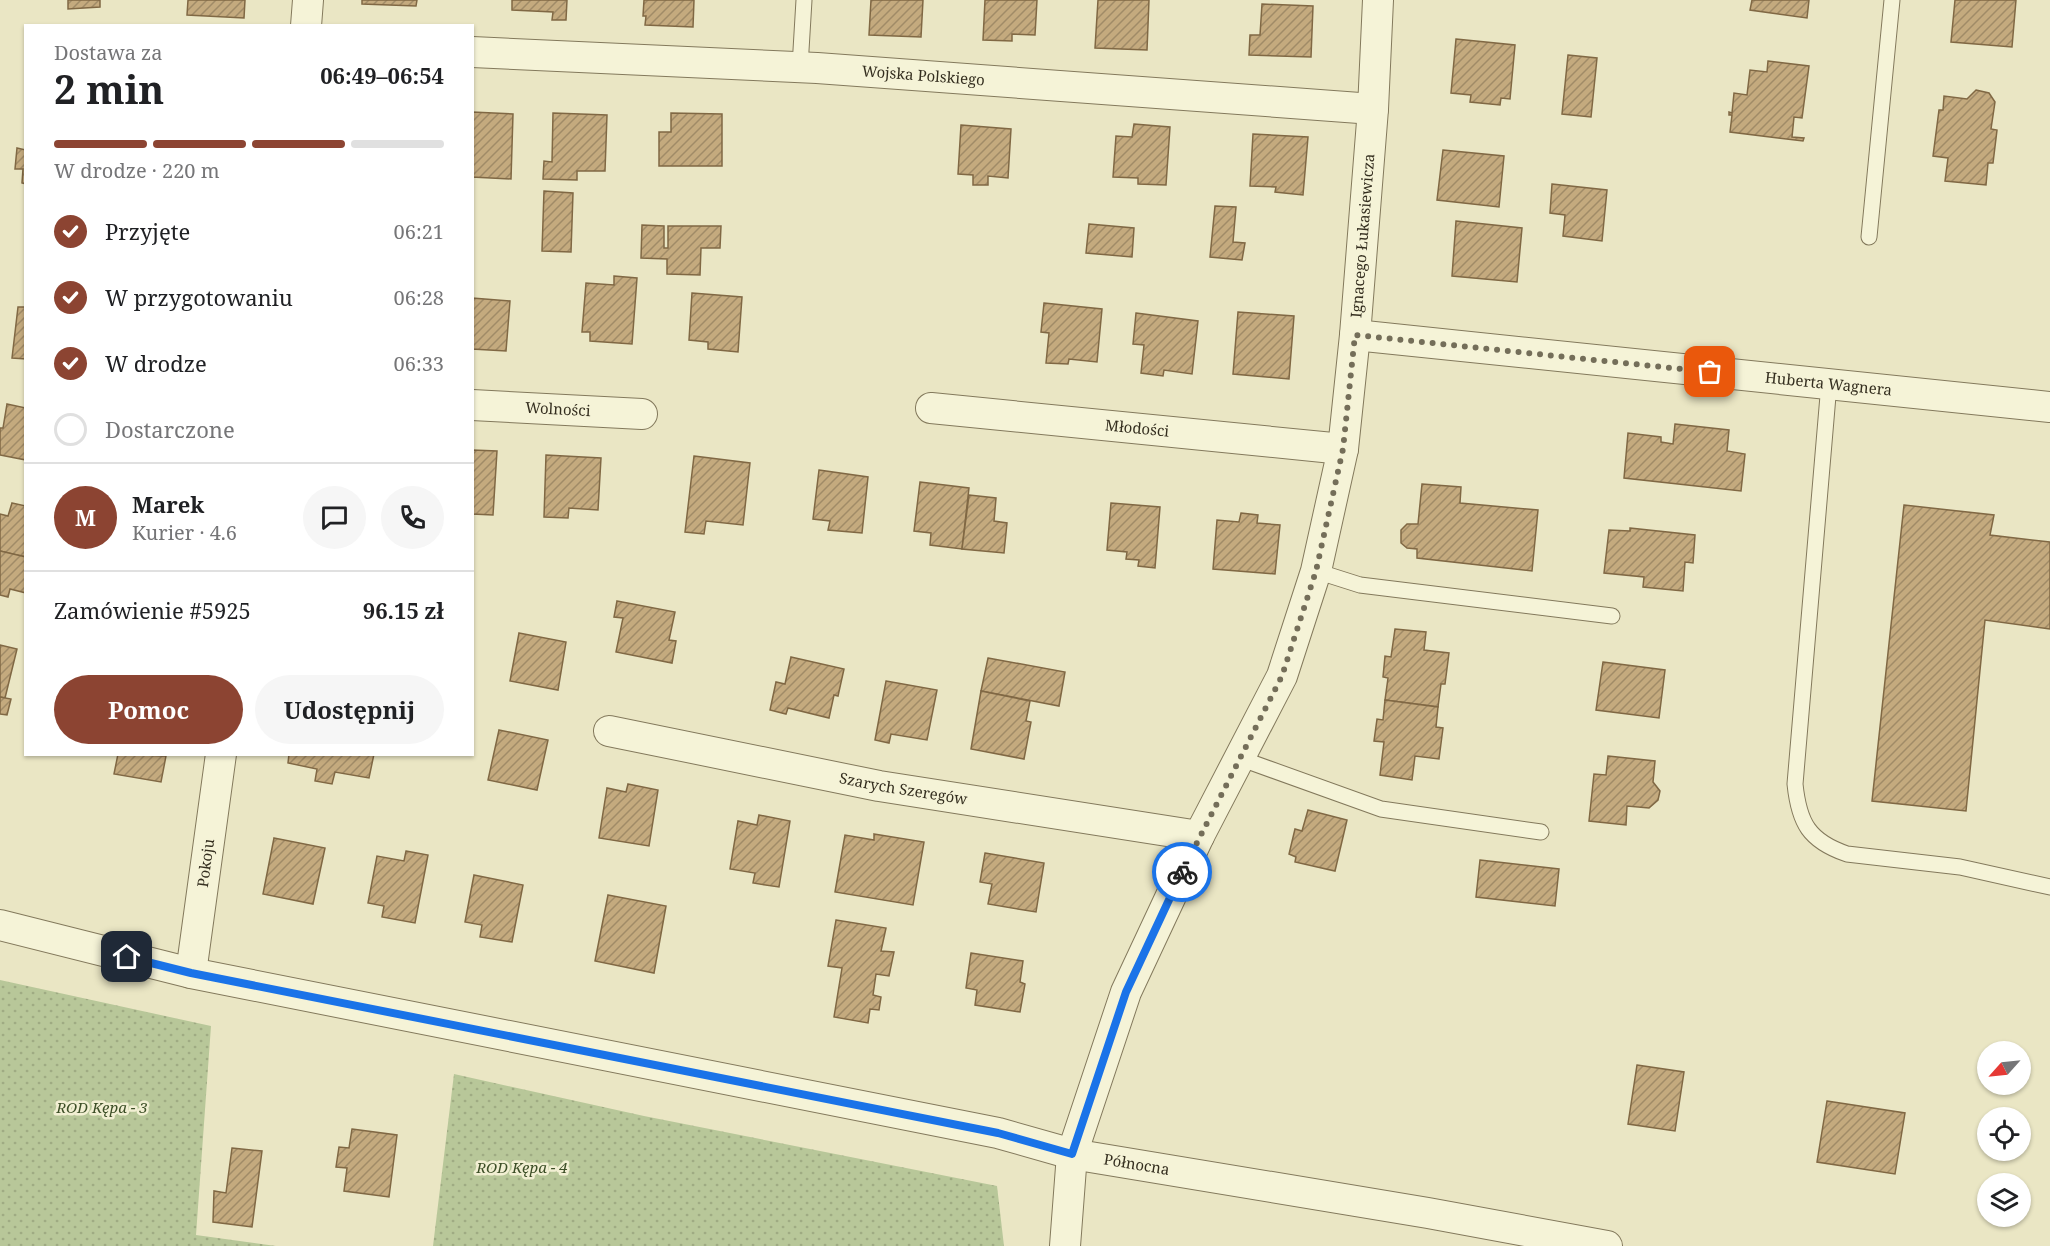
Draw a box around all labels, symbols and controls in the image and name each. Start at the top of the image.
text: Dostawa za [54,39,163,66]
text: 06:49–06:54 [320,60,444,90]
street label: Wojska Polskiego [861,60,986,89]
text: 2 min [54,62,164,115]
street label: Ignacego Łukasiewicza [1345,153,1378,319]
text: W drodze · 220 m [54,157,220,184]
icon: check [54,215,87,248]
text: Przyjęte [105,216,190,246]
text: 06:21 [394,218,444,245]
icon: check [54,281,87,314]
text: W przygotowaniu [105,282,293,312]
text: 06:28 [394,284,444,311]
pin [1684,346,1735,397]
icon: check [54,347,87,380]
text: W drodze [105,348,207,378]
text: 06:33 [394,350,444,377]
icon: bag [1693,355,1726,388]
street label: Huberta Wagnera [1764,367,1893,400]
street label: Wolności [525,397,591,420]
text: Dostarczone [105,414,235,444]
street label: Młodości [1104,414,1170,441]
button: chat [303,486,366,549]
button: phone [381,486,444,549]
text: Marek [132,489,204,519]
text: M [75,502,96,532]
text: Kurier · 4.6 [132,519,237,546]
text: Zamówienie #5925 [54,595,251,625]
text: 96.15 zł [363,595,444,625]
button: Pomoc [54,675,243,744]
button: Udostępnij [255,675,444,744]
street label: Szarych Szeregów [838,767,969,809]
street label: Pokoju [192,837,218,888]
courier [1152,842,1212,902]
icon: bike [1166,856,1199,889]
pin [101,931,152,982]
icon: home [110,940,143,973]
north arrow [1977,1041,2031,1095]
map controls [1977,1041,2031,1227]
park label: ROD Kępa - 3 [55,1097,148,1117]
button: locate [1977,1107,2031,1161]
street label: Północna [1102,1148,1171,1179]
park label: ROD Kępa - 4 [475,1157,568,1177]
button: layers [1977,1173,2031,1227]

